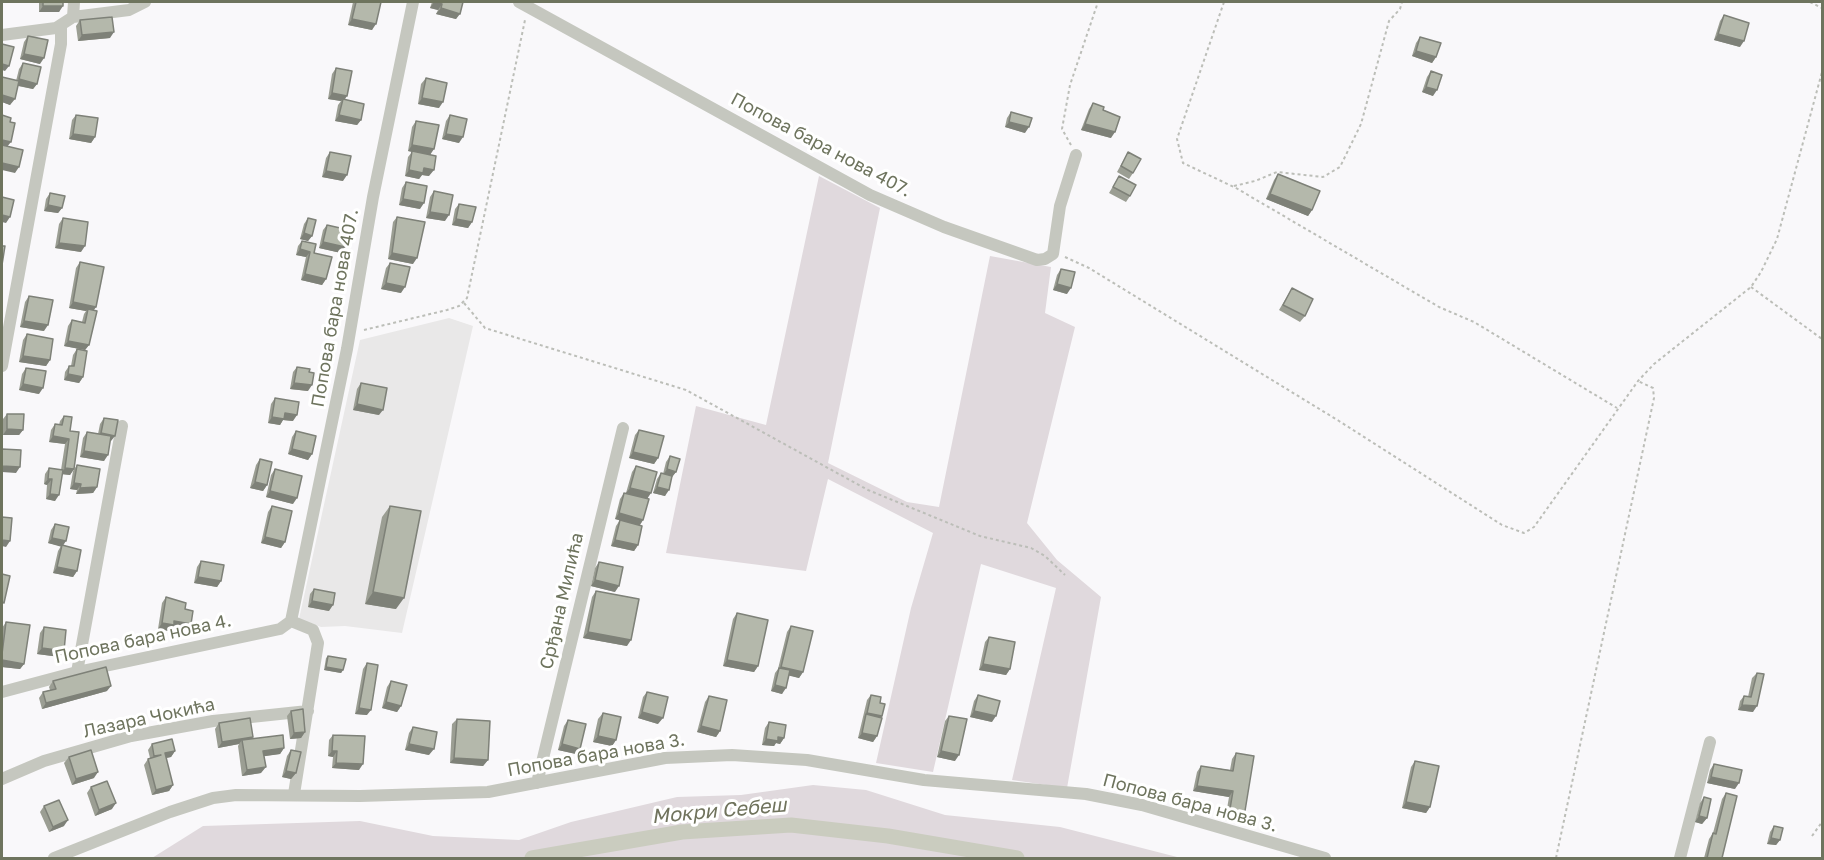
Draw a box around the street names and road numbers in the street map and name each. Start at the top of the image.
street label: Попова бара нова 407. [727,88,915,202]
street label: Попова бара нова 407. [307,207,363,409]
street label: Срђана Милића [536,531,588,671]
street label: Попова бара нова 4. [53,610,233,668]
street label: Лазара Чокића [81,694,217,742]
street label: Попова бара нова 3. [506,729,686,781]
street label: Попова бара нова 3. [1100,769,1280,837]

